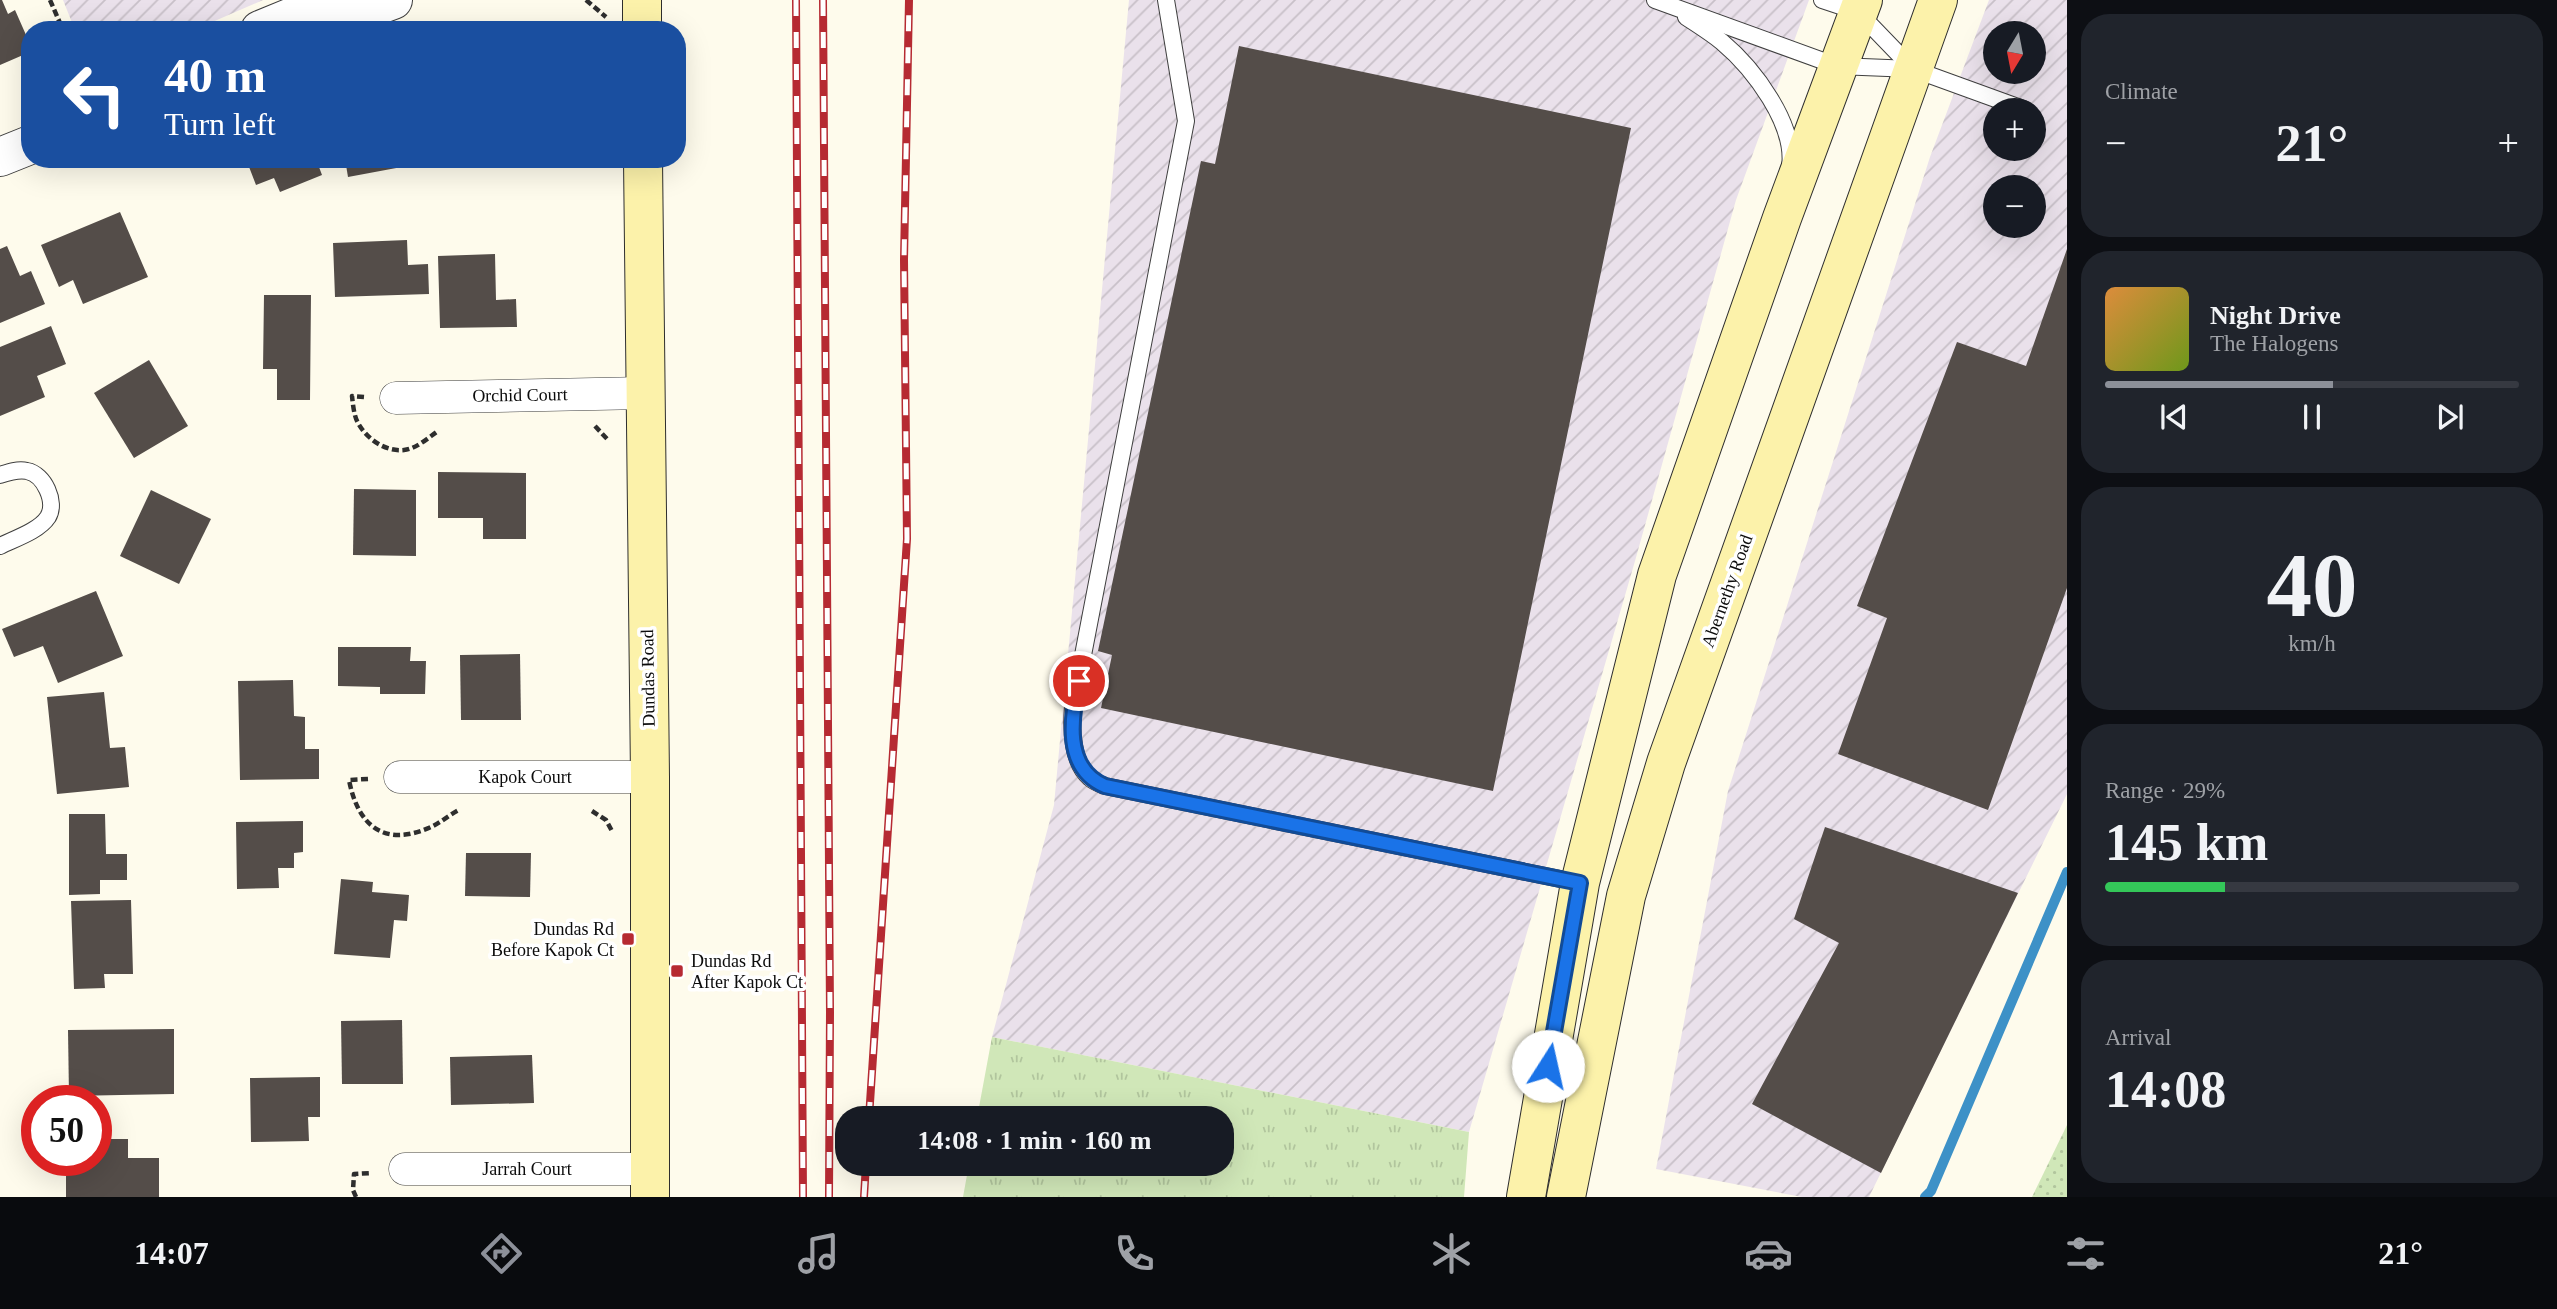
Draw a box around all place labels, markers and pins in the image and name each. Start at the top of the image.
pin [1049,651,1109,711]
place label: Dundas Rd Before Kapok Ct [491,919,614,960]
marker: Dundas Rd Before Kapok Ct [620,931,636,947]
place label: Dundas Rd After Kapok Ct [691,951,803,992]
marker: Dundas Rd After Kapok Ct [669,963,685,979]

